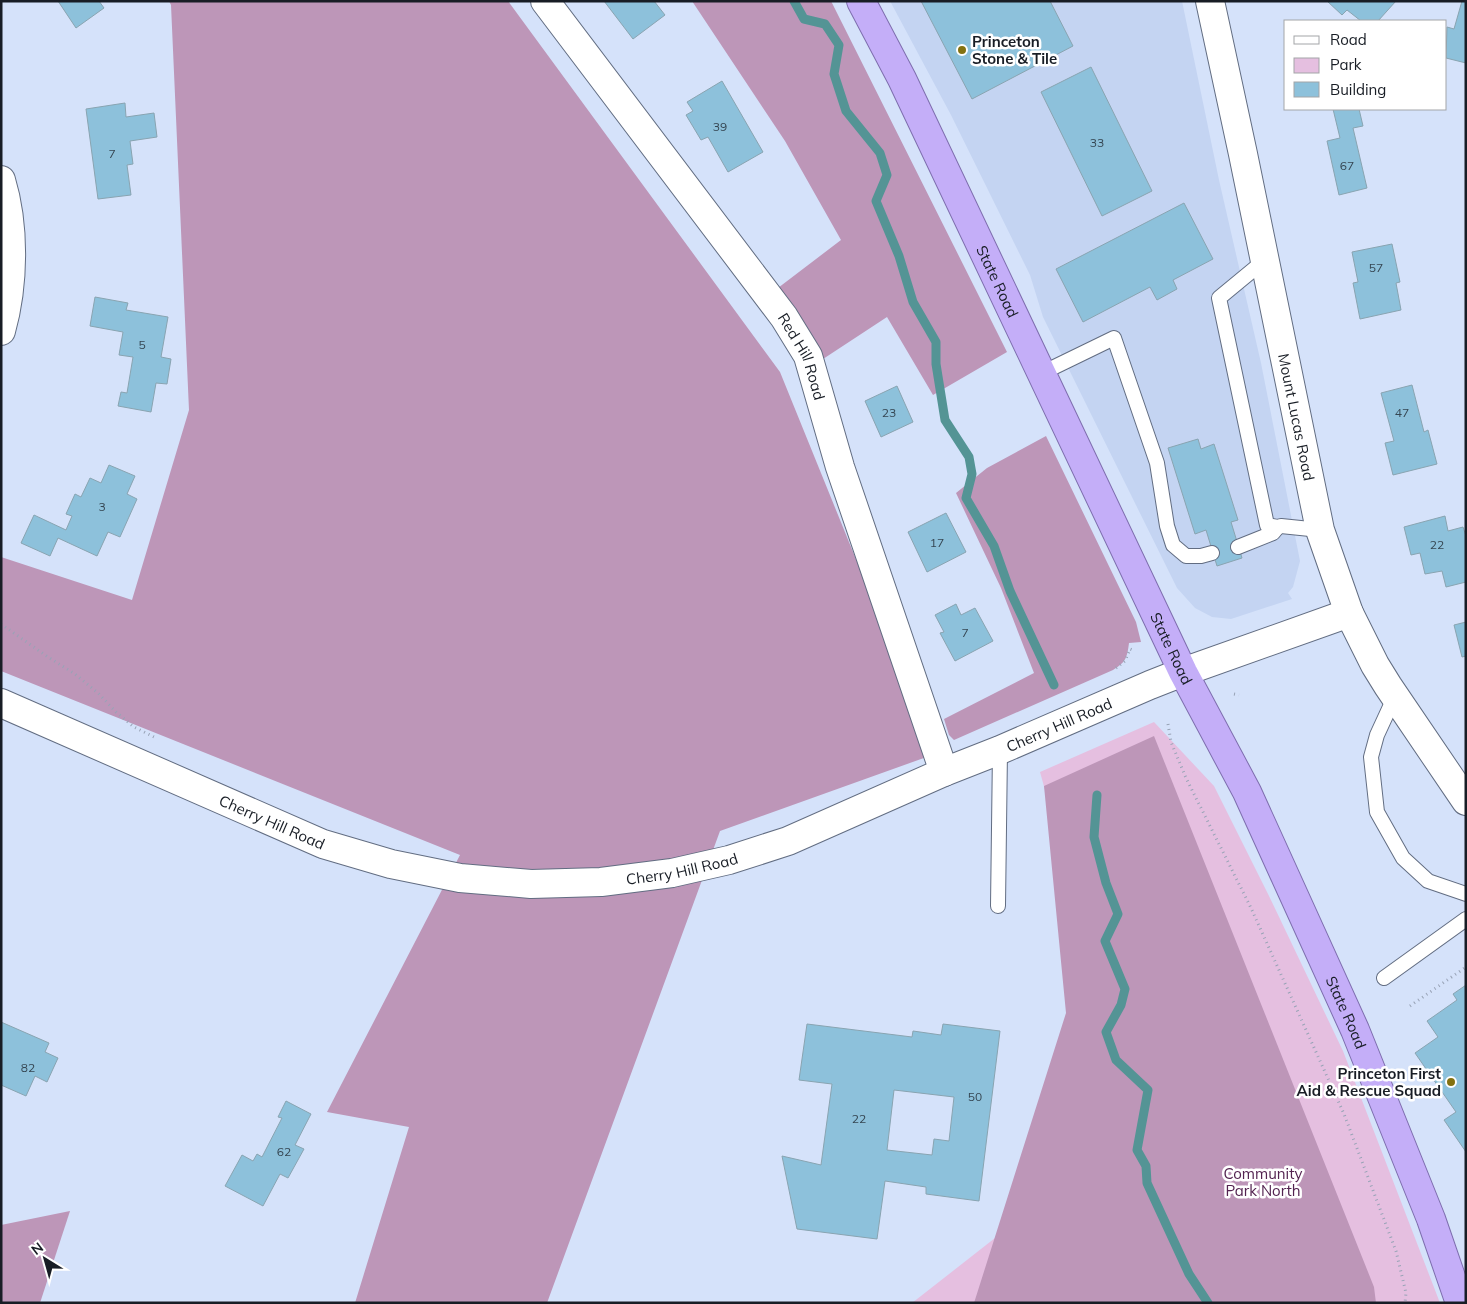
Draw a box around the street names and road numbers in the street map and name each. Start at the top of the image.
street label: State Road [973,242,1023,320]
street label: Red Hill Road [774,309,830,402]
street label: Mount Lucas Road [1275,352,1319,482]
street label: State Road [1147,609,1197,688]
street label: Cherry Hill Road [1003,693,1115,756]
street label: Cherry Hill Road [216,790,328,853]
street label: Cherry Hill Road [625,848,740,888]
street label: State Road [1322,973,1371,1051]

